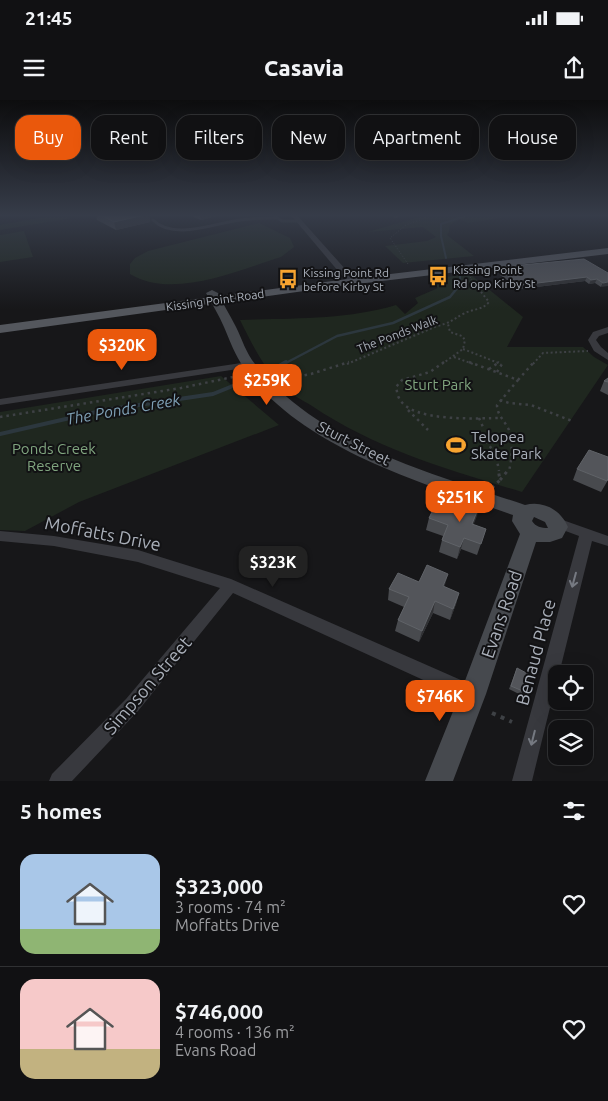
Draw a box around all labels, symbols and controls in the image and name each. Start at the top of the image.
text: 21:45 [25,7,73,29]
icon: menu [20,54,48,82]
icon: share [560,54,588,82]
text: Casavia [264,55,344,80]
chip: Buy [15,115,81,160]
chip: Rent [91,115,166,160]
chip: Filters [176,115,262,160]
chip: New [272,115,345,160]
chip: Apartment [355,115,479,160]
chip: House [489,115,576,160]
place label: Kissing Point Rd opp Kirby St [453,263,536,290]
bus stop icon: Kissing Point Rd opp Kirby St [427,265,449,287]
place label: Kissing Point Rd before Kirby St [303,266,389,293]
bus stop icon: Kissing Point Rd before Kirby St [277,268,299,290]
street label: Kissing Point Road [165,287,265,313]
street label: The Ponds Walk [355,313,439,355]
pin: $320K [87,328,157,371]
text: $320K [99,336,145,354]
pin: $259K [232,364,302,406]
text: $259K [244,371,290,389]
park label: Sturt Park [404,376,472,393]
water label: The Ponds Creek [64,390,182,428]
street label: Sturt Street [315,417,393,469]
place label: Telopea Skate Park [471,428,542,462]
sports icon: Telopea Skate Park [445,434,467,456]
park label: Ponds Creek Reserve [12,440,96,474]
pin: $251K [425,480,495,523]
text: $251K [437,488,483,506]
street label: Moffatts Drive [43,512,163,554]
pin: $323K [238,546,308,588]
text: $323K [250,553,296,571]
street label: Evans Road [477,567,525,661]
one-way arrow [569,572,578,588]
street label: Benaud Place [511,597,559,707]
street label: Simpson Street [99,632,195,738]
map controls [548,665,593,765]
button: locate [548,665,593,710]
pin: $746K [405,680,475,722]
text: $746K [417,687,463,705]
button: layers [548,720,593,765]
one-way arrow [528,729,537,745]
icon: filters [560,797,588,825]
text: 5 homes [20,799,102,823]
icon: home [60,874,120,934]
text: $323,000 [175,874,263,898]
icon: heart [560,890,588,918]
text: 3 rooms · 74 m² [175,898,286,916]
text: Moffatts Drive [175,916,280,934]
icon: home [60,999,120,1059]
text: $746,000 [175,999,263,1023]
icon: heart [560,1015,588,1043]
text: 4 rooms · 136 m² [175,1023,295,1041]
text: Evans Road [175,1041,256,1059]

